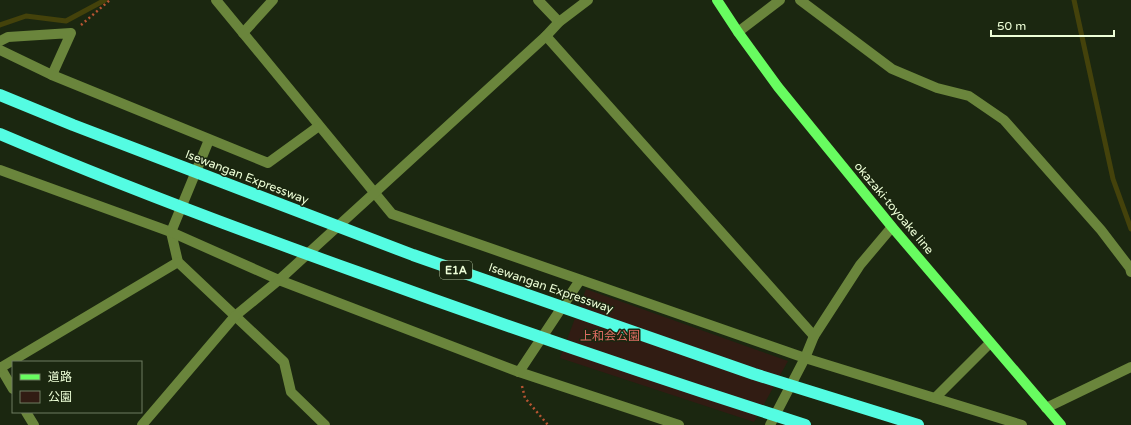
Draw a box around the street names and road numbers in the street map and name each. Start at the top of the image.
street label: Isewangan Expressway [183,147,311,207]
street label: okazaki-toyoake line [851,159,937,257]
street label: Isewangan Expressway [487,260,616,316]
road number: E1A [440,261,472,279]

